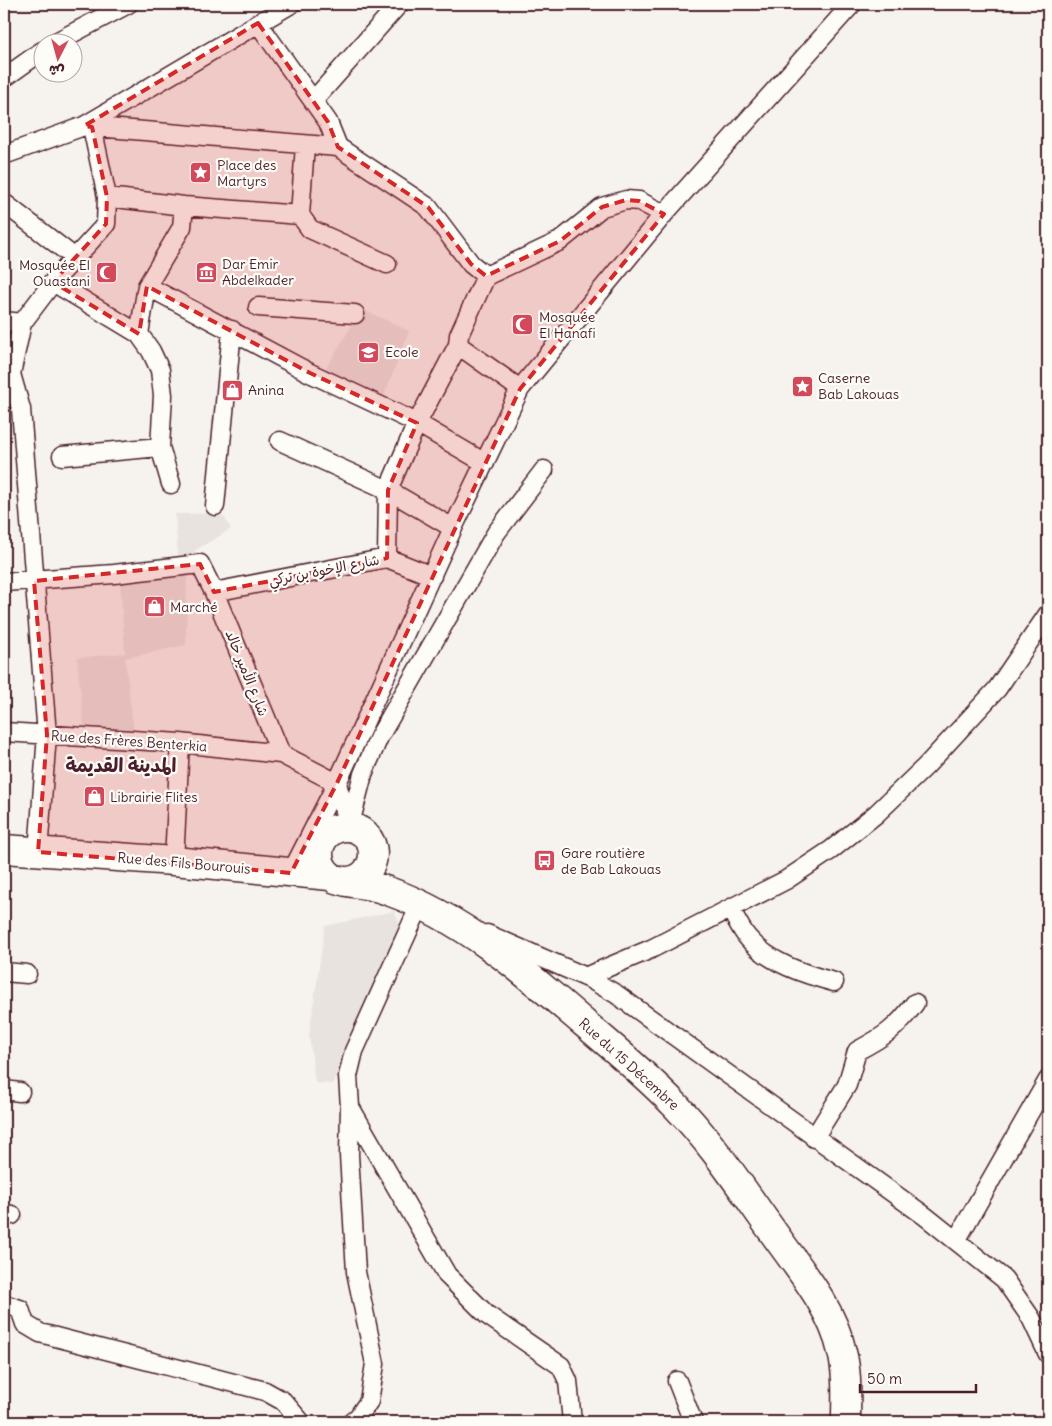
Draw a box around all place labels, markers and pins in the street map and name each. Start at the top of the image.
place label: Place des Martyrs [217,156,276,190]
place icon: Place des Martyrs [189,161,213,185]
place label: Dar Emir Abdelkader [222,255,294,289]
place label: Mosquée El Ouastani [19,256,90,290]
museum icon: Dar Emir Abdelkader [194,260,218,284]
mosque icon: Mosquée El Ouastani [94,261,118,285]
place label: Mosquée El Hanafi [539,308,596,342]
mosque icon: Mosquée El Hanafi [511,313,535,337]
school or university icon: Ecole [357,340,381,364]
place label: Ecole [385,343,419,361]
place label: Caserne Bab Lakouas [818,369,899,403]
place icon: Caserne Bab Lakouas [790,374,814,398]
shop icon: Anina [220,378,244,402]
place label: Anina [248,381,284,399]
shop icon: Marché [142,595,166,619]
place label: Marché [170,598,218,616]
shop icon: Librairie Flites [82,785,106,809]
place label: Librairie Flites [110,788,198,806]
place label: Gare routière de Bab Lakouas [561,844,661,878]
bus stop icon: Gare routière de Bab Lakouas [533,849,557,873]

